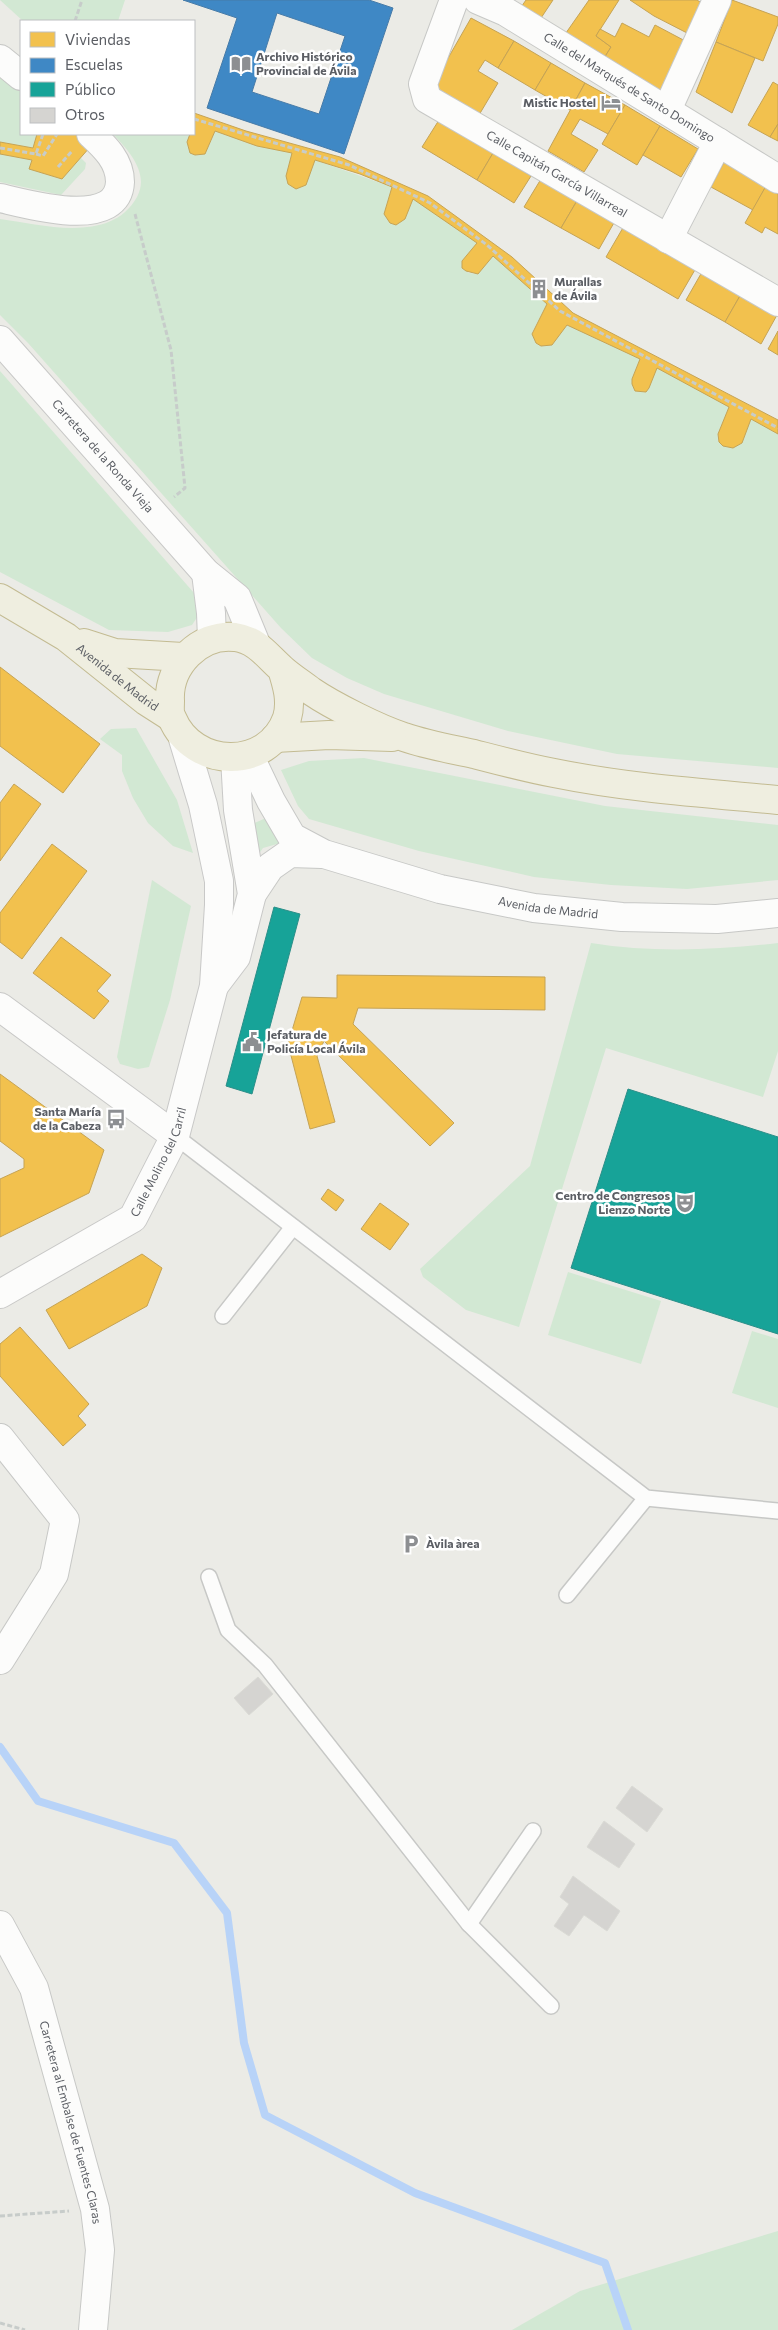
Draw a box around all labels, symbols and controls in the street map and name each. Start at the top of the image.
legend [20,20,195,135]
street label: Calle del Marqués de Santo Domingo [542,29,718,145]
text: Viviendas [65,30,131,48]
place label: Archivo Histórico Provincial de Ávila [256,49,356,77]
library icon: Archivo Histórico Provincial de Ávila [230,53,252,75]
text: Escuelas [65,55,123,73]
text: Público [65,80,116,98]
hotel icon: Mistic Hostel [600,92,622,114]
place label: Mistic Hostel [523,95,596,109]
text: Otros [65,105,105,123]
street label: Calle Capitán García Villarreal [484,127,630,219]
place label: Murallas de Ávila [554,274,602,302]
building icon: Murallas de Ávila [528,278,550,300]
street label: Carretera de la Ronda Vieja [50,396,157,515]
street label: Avenida de Madrid [74,640,161,713]
street label: Avenida de Madrid [497,893,599,921]
place label: Jefatura de Policía Local Ávila [267,1027,366,1055]
public building icon: Jefatura de Policía Local Ávila [241,1031,263,1053]
place label: Santa María de la Cabeza [33,1104,101,1132]
street label: Calle Molino del Carril [127,1106,188,1219]
bus stop icon: Santa María de la Cabeza [105,1108,127,1130]
place label: Centro de Congresos Lienzo Norte [555,1188,670,1216]
theatre icon: Centro de Congresos Lienzo Norte [674,1192,696,1214]
parking icon: Àvila àrea [400,1533,422,1555]
place label: Àvila àrea [426,1536,479,1550]
street label: Carretera al Embalse de Fuentes Claras [37,2019,105,2225]

